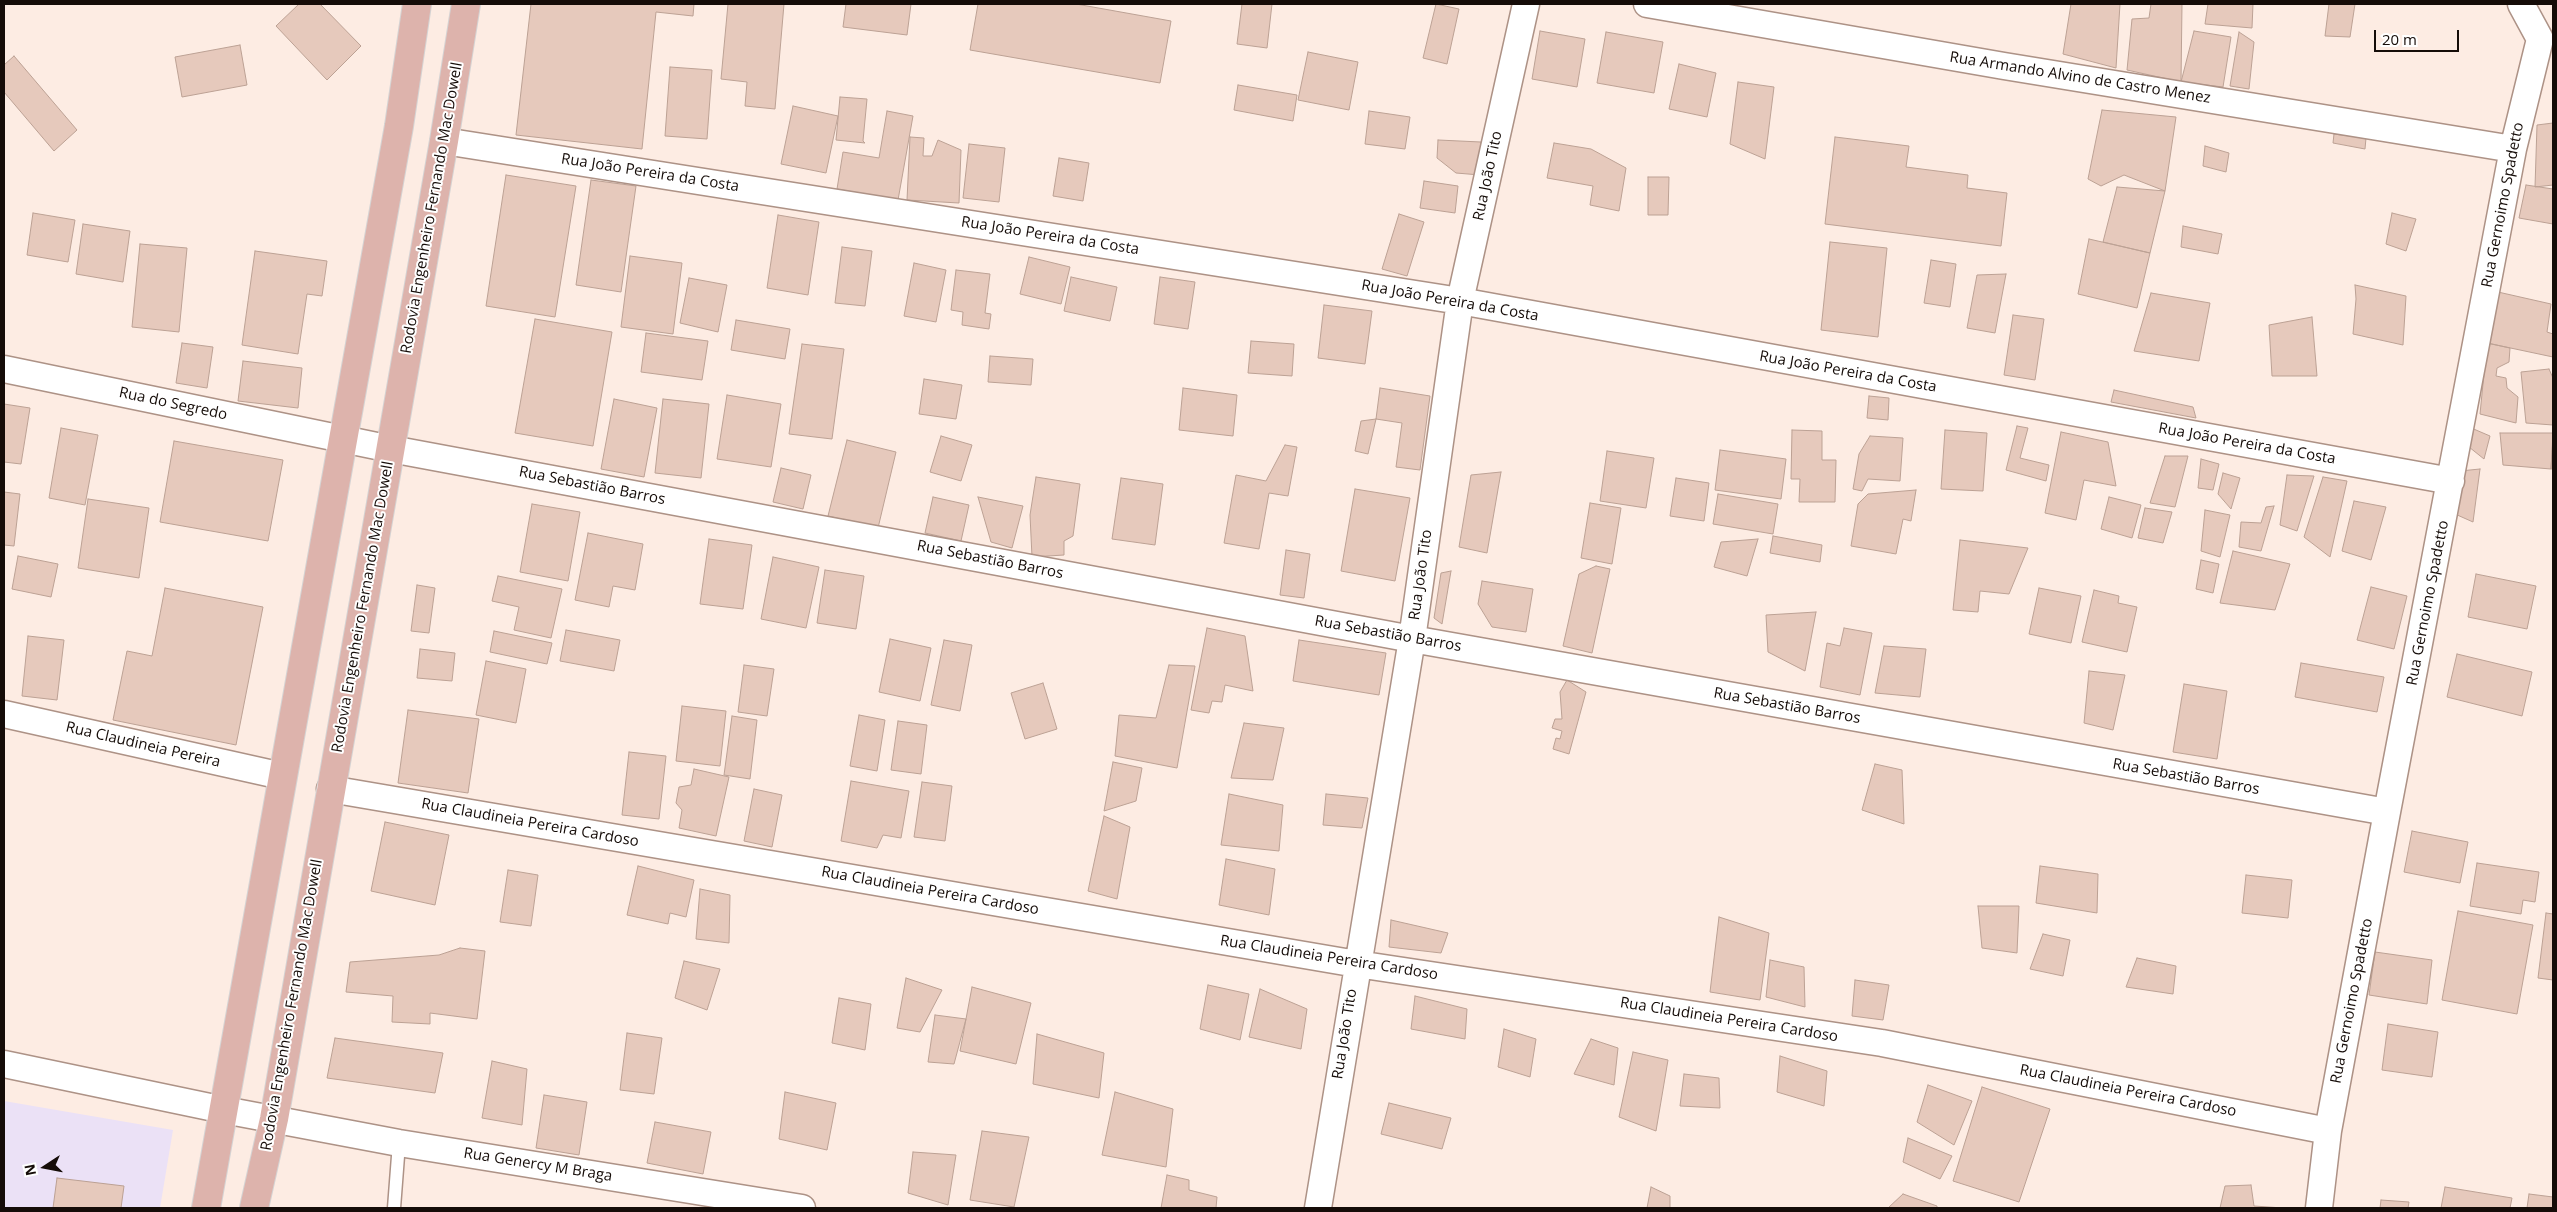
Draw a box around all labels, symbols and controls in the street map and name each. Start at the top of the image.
scale bar [2377,20,2462,52]
text: 20 m [2382,29,2417,49]
street label: Rua Armando Alvino de Castro Menez [1948,48,2212,108]
street label: Rodovia Engenheiro Fernando Mac Dowell [397,61,467,355]
street label: Rua Gernoimo Spadetto [2478,121,2528,289]
street label: Rua João Tito [1470,129,1506,223]
street label: Rua João Pereira da Costa [560,150,740,196]
street label: Rua João Pereira da Costa [960,213,1140,259]
street label: Rua João Pereira da Costa [1360,277,1540,325]
street label: Rua João Pereira da Costa [1758,348,1938,396]
street label: Rua do Segredo [117,384,229,424]
street label: Rua João Pereira da Costa [2157,420,2337,468]
street label: Rodovia Engenheiro Fernando Mac Dowell [328,460,398,754]
street label: Rua Sebastião Barros [517,463,667,509]
street label: Rua Gernoimo Spadetto [2403,519,2453,687]
street label: Rua João Tito [1406,528,1436,622]
street label: Rua Sebastião Barros [915,537,1065,583]
street label: Rua Sebastião Barros [1313,612,1463,656]
street label: Rua Sebastião Barros [1712,684,1862,728]
street label: Rua Claudineia Pereira [64,718,222,772]
street label: Rua Sebastião Barros [2111,755,2261,799]
street label: Rua Claudineia Pereira Cardoso [420,795,640,851]
street label: Rodovia Engenheiro Fernando Mac Dowell [257,858,327,1152]
street label: Rua Claudineia Pereira Cardoso [820,863,1040,919]
street label: Rua Gernoimo Spadetto [2327,917,2377,1085]
street label: Rua Claudineia Pereira Cardoso [1219,932,1439,984]
street label: Rua João Tito [1329,987,1361,1081]
street label: Rua Claudineia Pereira Cardoso [1619,994,1839,1046]
street label: Rua Claudineia Pereira Cardoso [2018,1061,2238,1121]
north arrow [20,1142,70,1192]
street label: Rua Genercy M Braga [462,1144,614,1186]
text: N [19,1163,40,1177]

